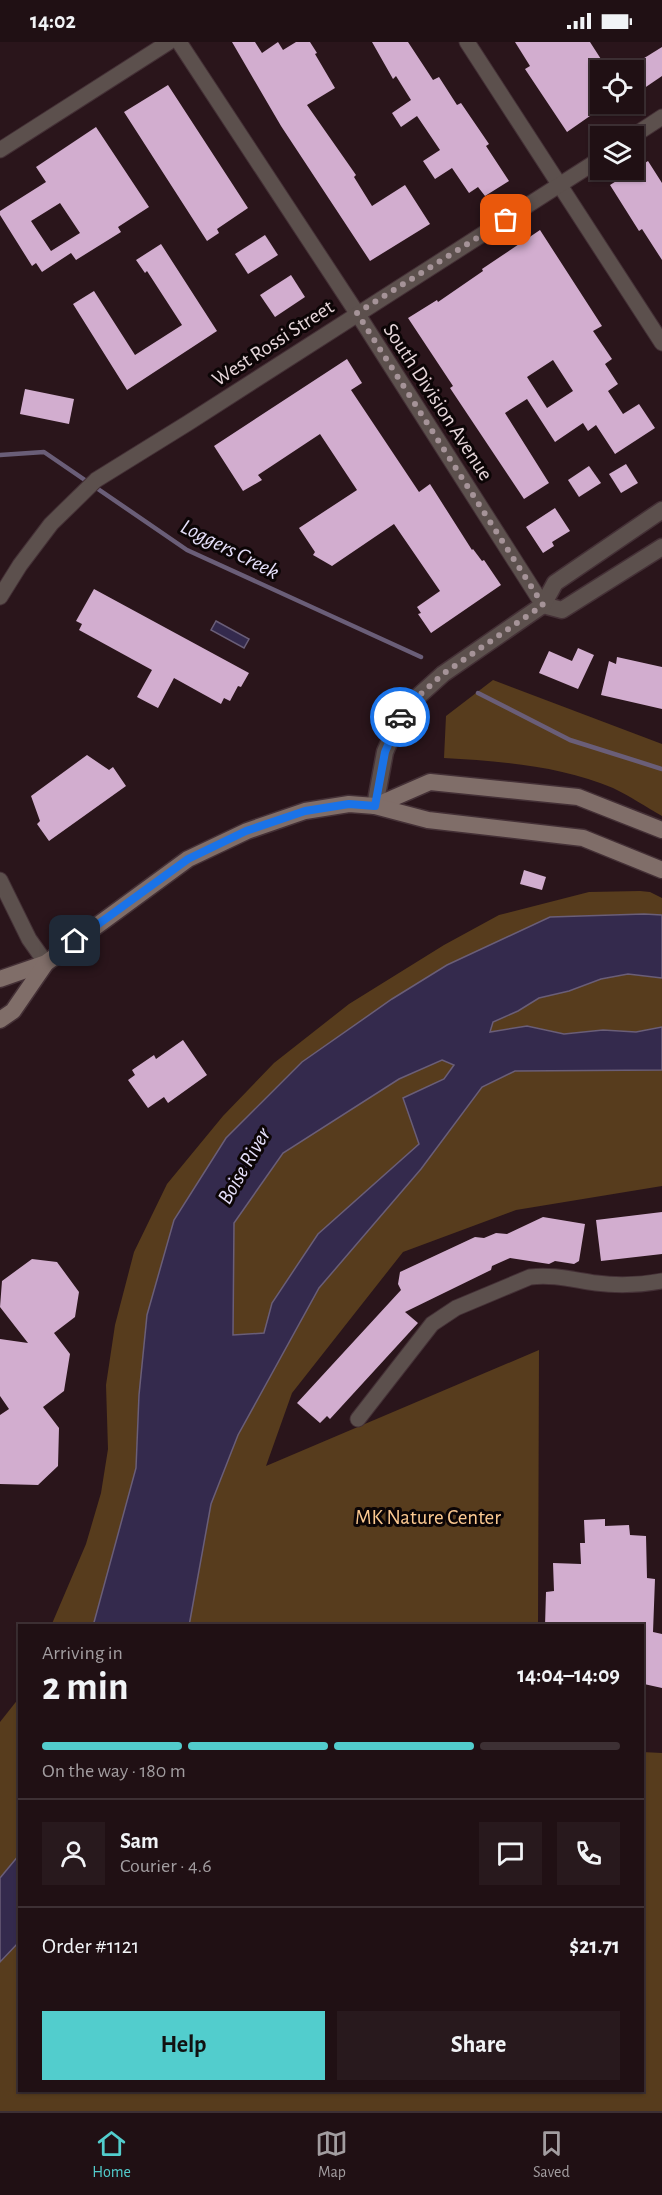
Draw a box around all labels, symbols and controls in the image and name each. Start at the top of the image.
text: 14:02 [30,10,76,32]
map controls [590,60,644,180]
button: locate [590,60,644,114]
button: layers [590,126,644,180]
pin [480,194,531,245]
icon: bag [489,203,522,236]
street label: West Rossi Street [208,296,338,390]
street label: South Division Avenue [379,320,497,484]
water label: Loggers Creek [177,515,283,583]
courier [370,687,430,747]
icon: car [384,701,417,734]
pin [49,915,100,966]
icon: home [58,924,91,957]
water label: Boise River [213,1123,275,1208]
park label: MK Nature Center [355,1507,501,1528]
text: Arriving in [42,1643,123,1663]
text: 14:04–14:09 [517,1664,620,1686]
text: 2 min [42,1668,129,1707]
text: On the way · 180 m [42,1761,186,1781]
button: person [42,1822,105,1885]
button: chat [479,1822,542,1885]
button: phone [557,1822,620,1885]
text: Sam [120,1830,159,1852]
text: Courier · 4.6 [120,1856,212,1876]
text: Order #1121 [42,1935,139,1957]
text: $21.71 [569,1935,620,1957]
button: Help [42,2011,325,2080]
button: Share [337,2011,620,2080]
tab: Home [92,2127,131,2182]
tab: Map [315,2127,348,2182]
tab: Saved [533,2127,570,2182]

